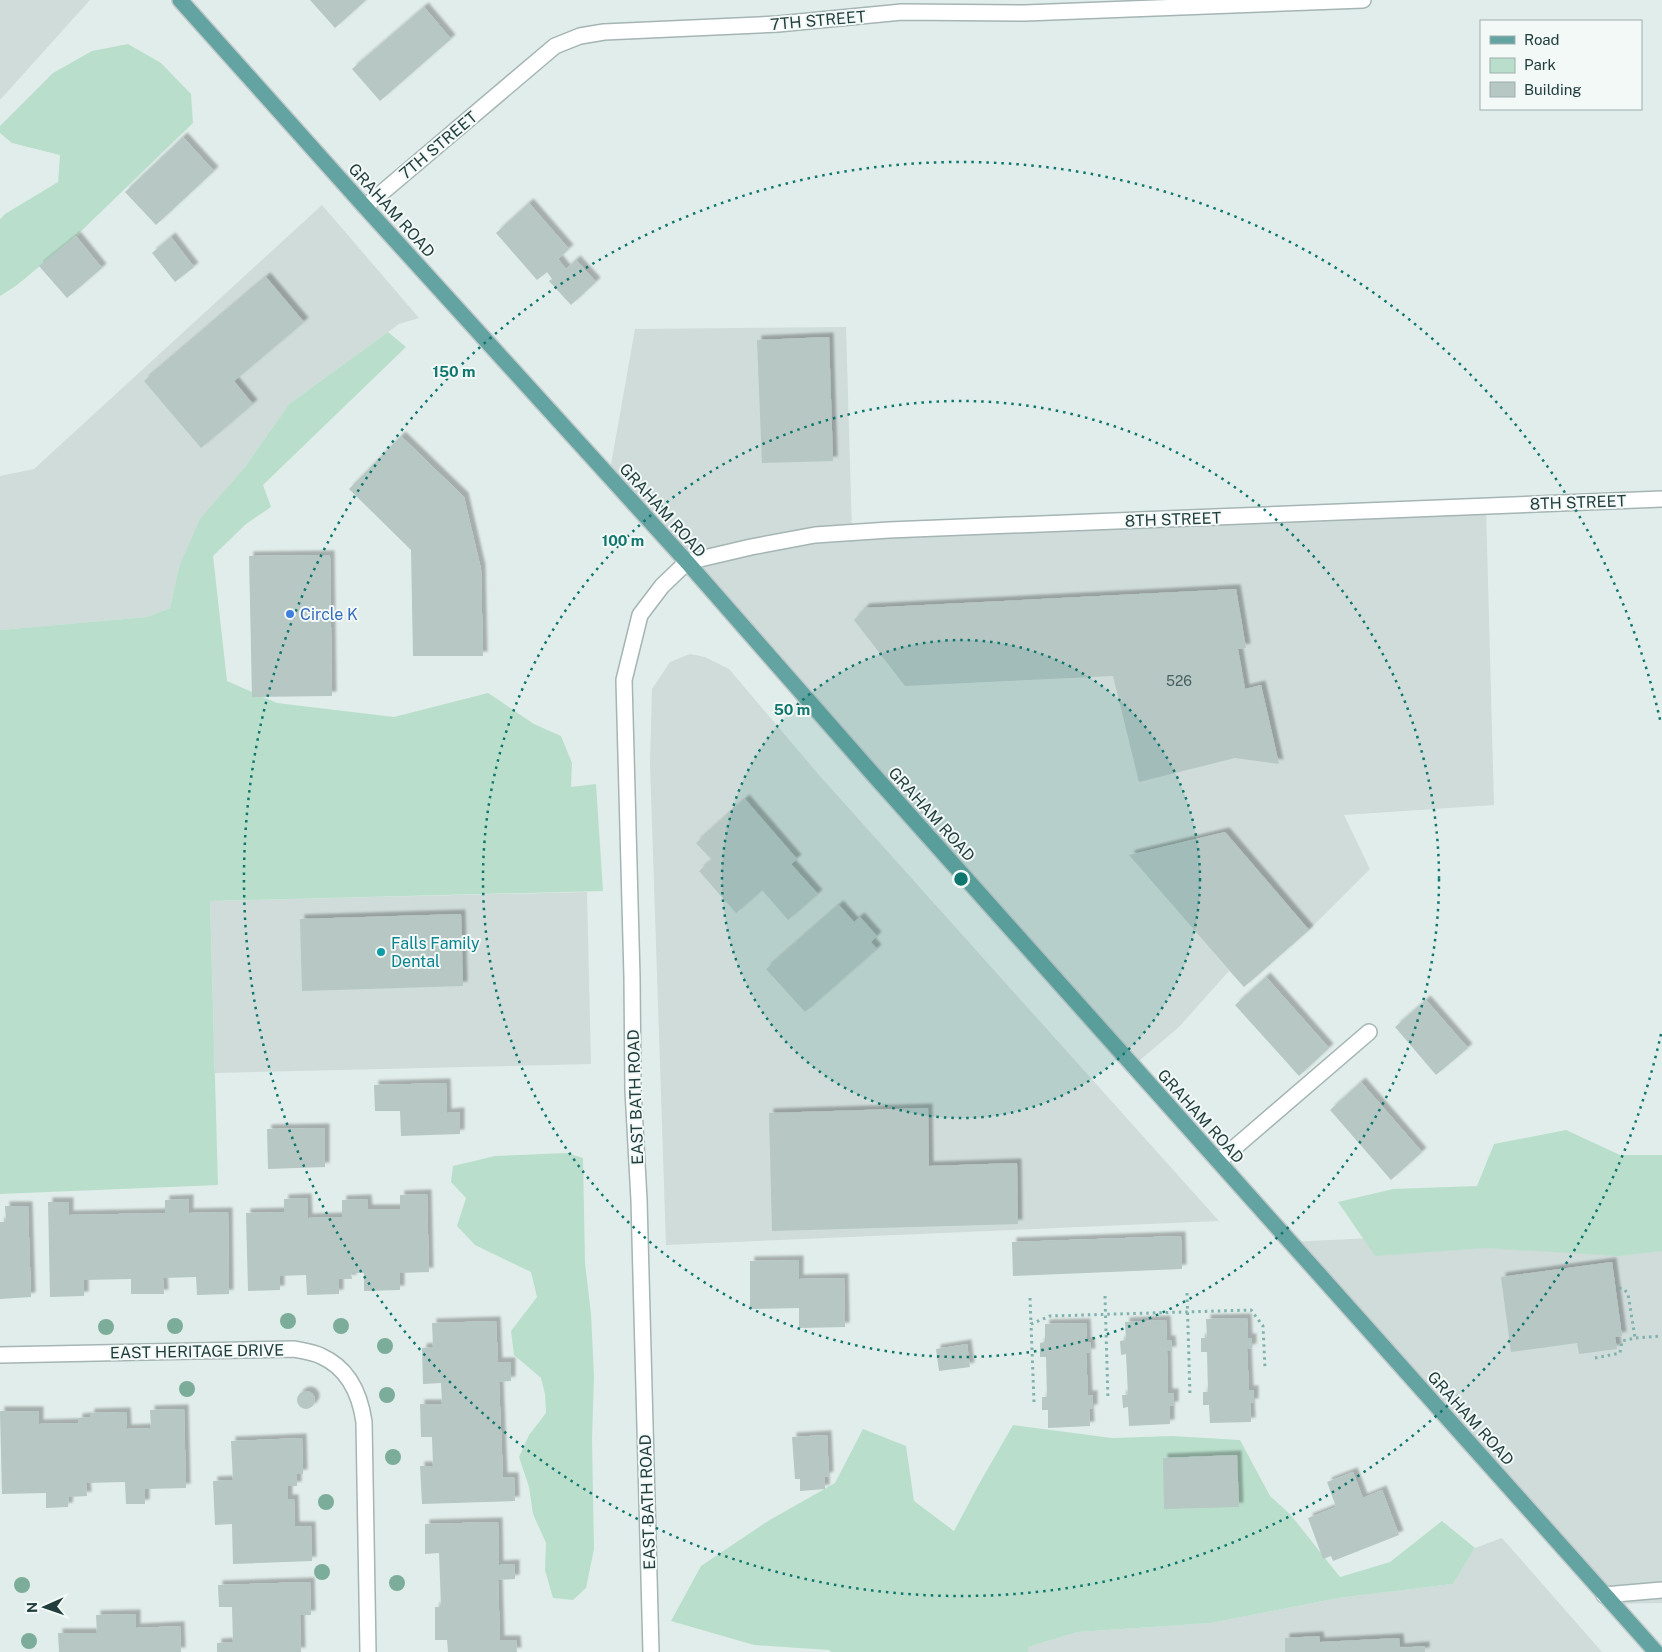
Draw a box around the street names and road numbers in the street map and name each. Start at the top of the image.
street label: 7TH STREET [770,7,867,34]
street label: 7TH STREET [396,107,481,183]
street label: GRAHAM ROAD [344,159,439,261]
street label: GRAHAM ROAD [615,459,710,561]
street label: 8TH STREET [1529,491,1627,514]
street label: 8TH STREET [1124,508,1222,531]
street label: GRAHAM ROAD [884,763,979,865]
street label: EAST BATH ROAD [624,1029,647,1165]
street label: GRAHAM ROAD [1153,1065,1248,1167]
street label: EAST HERITAGE DRIVE [110,1340,284,1363]
street label: GRAHAM ROAD [1423,1367,1518,1469]
street label: EAST BATH ROAD [636,1434,659,1570]

